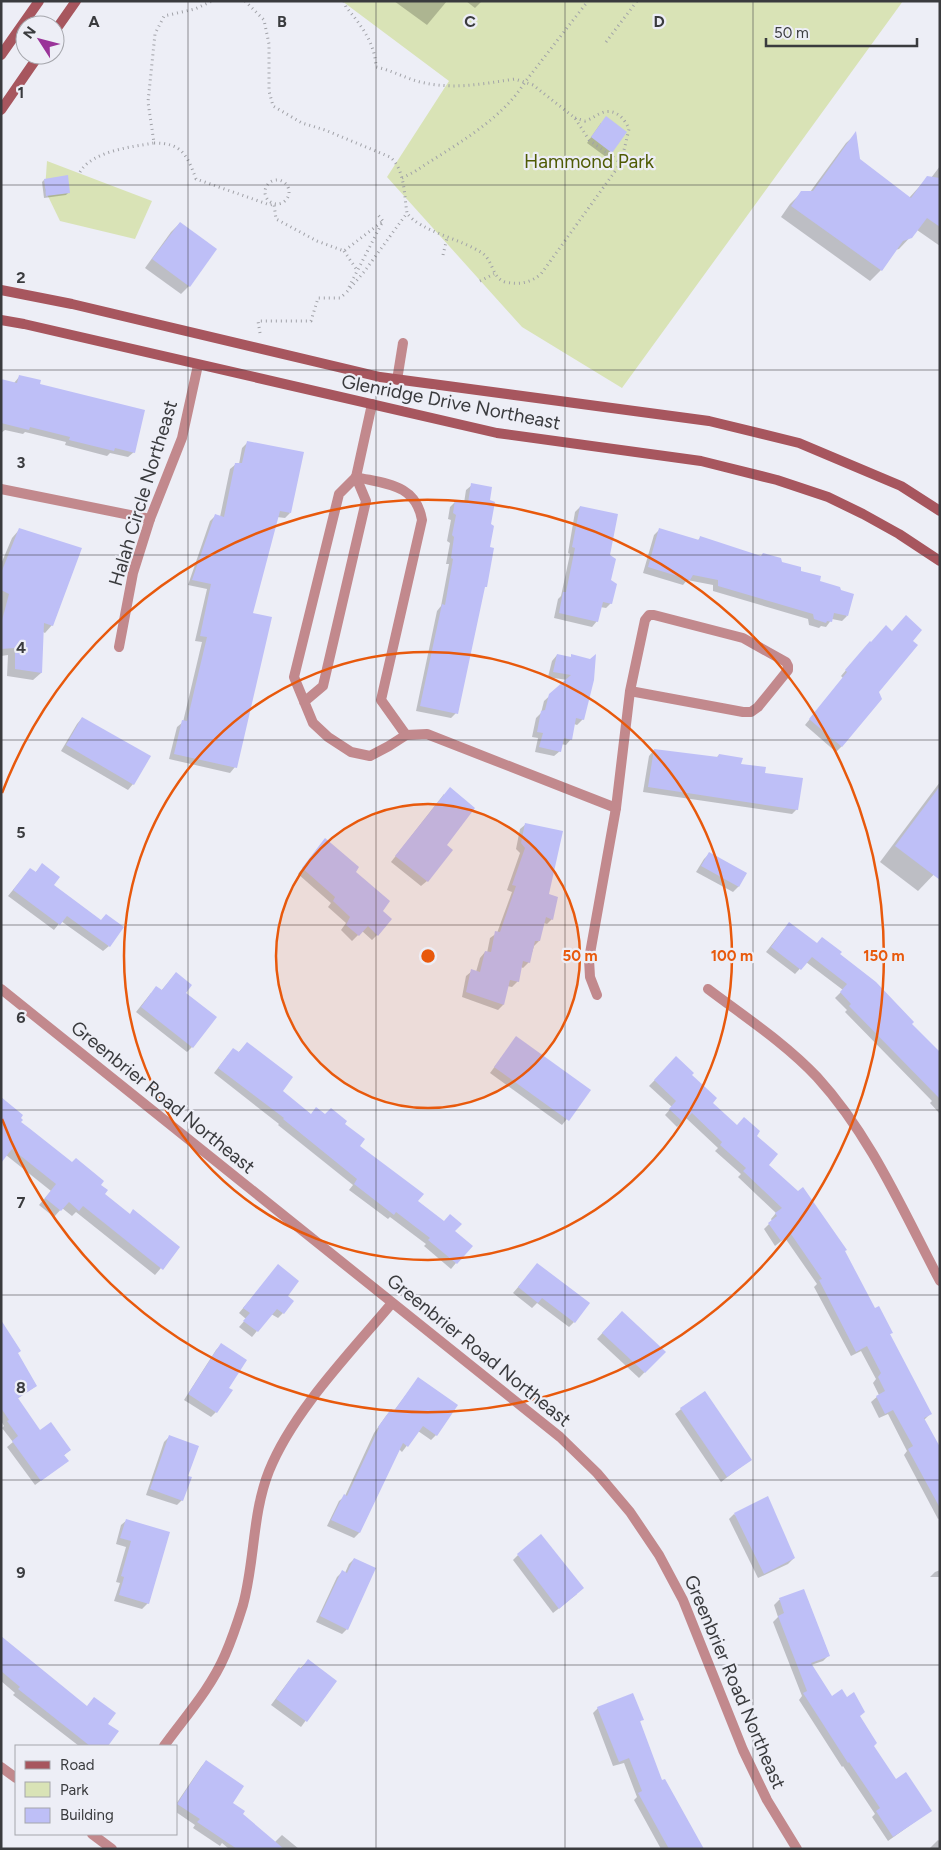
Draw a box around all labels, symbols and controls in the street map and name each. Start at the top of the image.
text: A [88,12,100,31]
text: B [277,12,287,31]
text: C [464,12,476,31]
text: D [653,12,665,31]
north arrow [15,15,65,65]
scale bar [766,15,917,47]
text: N [20,23,40,42]
text: 50 m [774,24,809,42]
text: 1 [18,83,24,102]
park label: Hammond Park [524,150,655,173]
text: 2 [16,268,26,287]
street label: Glenridge Drive Northeast [340,369,562,435]
street label: Halah Circle Northeast [104,397,182,589]
text: 3 [17,453,26,472]
text: 4 [16,638,26,657]
text: 5 [16,823,26,842]
centre of rings [419,947,437,965]
text: 50 m [562,947,598,965]
text: 100 m [711,947,753,965]
text: 150 m [863,947,905,965]
text: 6 [16,1008,26,1027]
street label: Greenbrier Road Northeast [66,1016,260,1178]
text: 7 [17,1193,26,1212]
street label: Greenbrier Road Northeast [382,1269,576,1431]
text: 8 [16,1378,26,1397]
text: 9 [16,1563,26,1582]
street label: Greenbrier Road Northeast [679,1572,791,1792]
legend [15,1745,178,1835]
text: Road [60,1756,95,1774]
text: Park [60,1781,89,1799]
text: Building [60,1806,114,1824]

